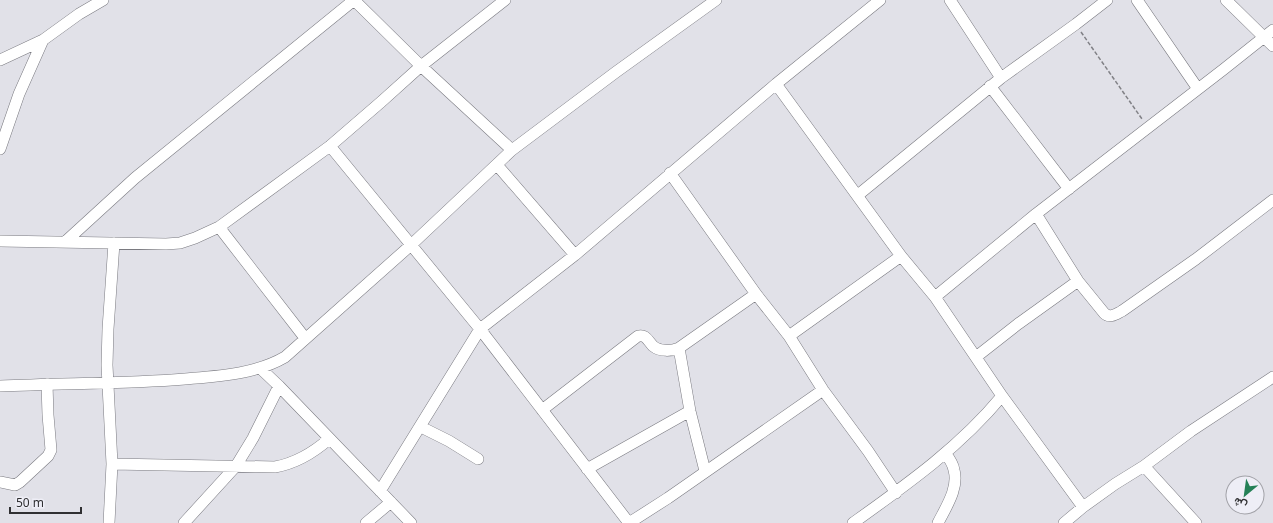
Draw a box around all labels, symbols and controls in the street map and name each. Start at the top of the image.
north arrow [1225,475,1265,515]
scale bar [10,489,81,515]
text: 50 m [16,494,44,511]
text: ش [1230,494,1249,514]

